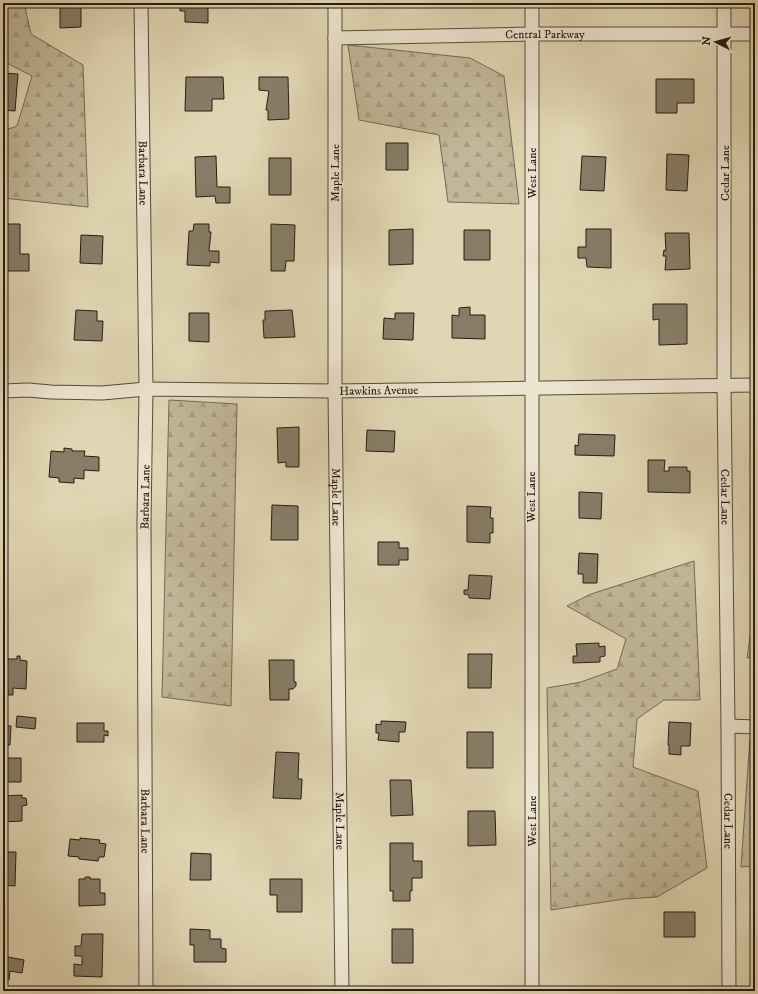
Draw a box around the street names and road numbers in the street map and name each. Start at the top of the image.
street label: Central Parkway [505,27,585,43]
street label: Barbara Lane [135,140,151,206]
street label: Maple Lane [328,144,343,202]
street label: Cedar Lane [718,145,733,201]
street label: West Lane [525,148,540,199]
street label: Hawkins Avenue [339,383,418,399]
street label: Barbara Lane [137,464,154,530]
street label: Maple Lane [328,468,344,526]
street label: Cedar Lane [717,469,733,525]
street label: West Lane [524,472,539,523]
street label: Barbara Lane [137,788,152,854]
street label: Maple Lane [332,792,347,850]
street label: Cedar Lane [720,793,735,849]
street label: West Lane [525,796,540,847]

